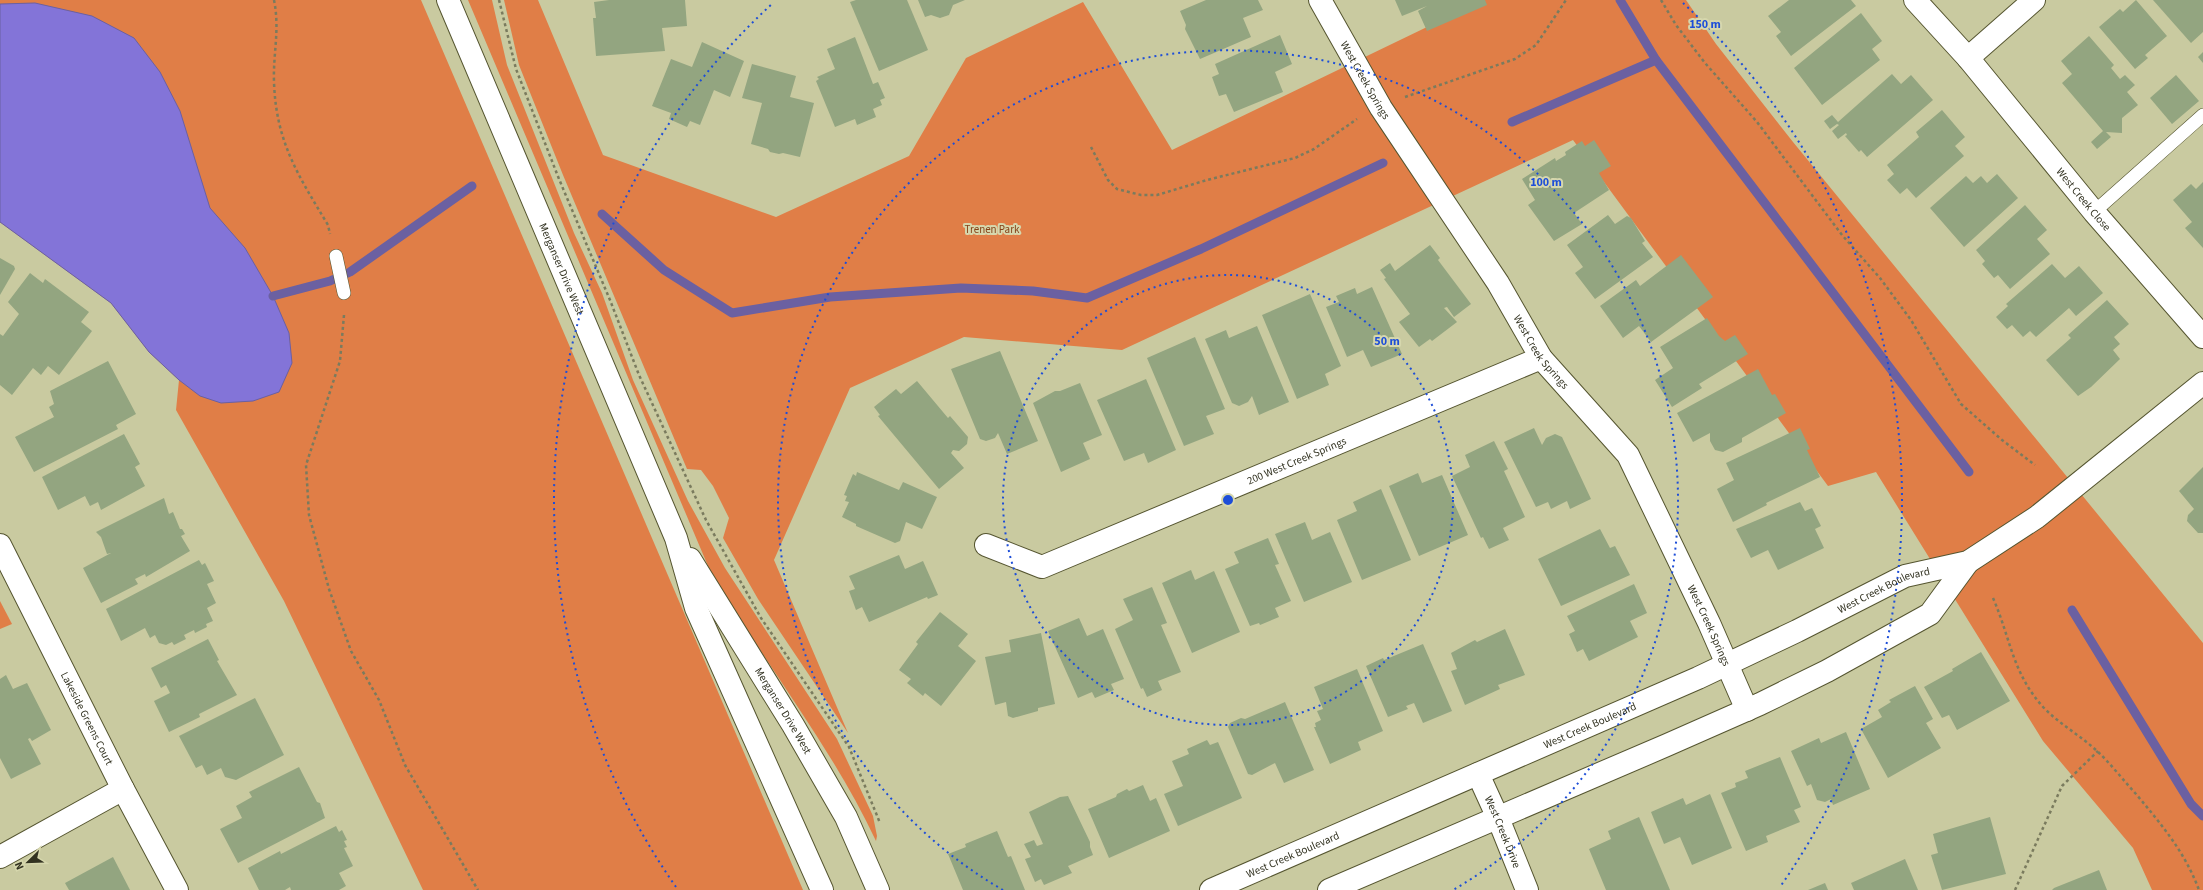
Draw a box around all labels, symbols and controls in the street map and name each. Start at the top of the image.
text: 150 m [1689,16,1721,33]
street label: West Creek Springs [1337,38,1394,122]
street label: West Creek Close [2053,164,2115,234]
text: 100 m [1530,174,1562,191]
street label: Merganser Drive West [536,221,588,317]
park label: Trenen Park [965,222,1020,237]
street label: West Creek Springs [1510,312,1573,392]
text: 50 m [1374,333,1400,350]
street label: 200 West Creek Springs [1244,433,1349,488]
centre of rings [1221,493,1235,507]
street label: West Creek Boulevard [1835,563,1931,617]
street label: West Creek Springs [1684,582,1734,669]
street label: Merganser Drive West [751,664,816,757]
street label: Lakeside Greens Court [57,669,117,768]
street label: West Creek Boulevard [1541,698,1639,752]
street label: West Creek Drive [1481,793,1525,871]
street label: West Creek Boulevard [1244,828,1341,881]
north arrow [8,842,48,882]
text: N [11,859,28,872]

